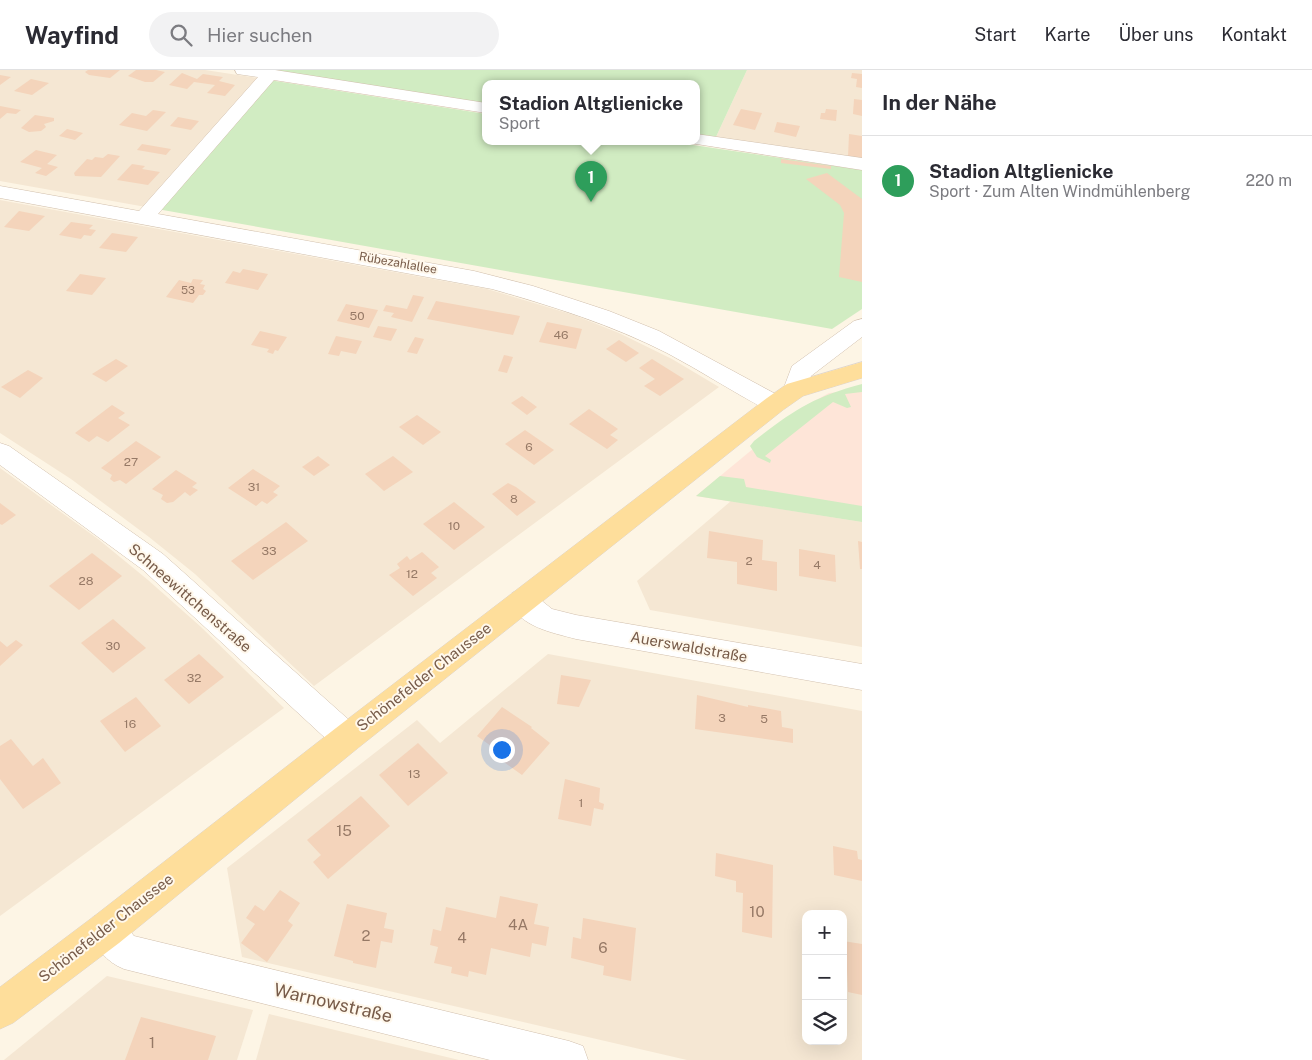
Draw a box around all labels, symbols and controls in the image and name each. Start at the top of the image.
search box [149,12,499,57]
text: Wayfind [25,21,119,49]
icon: search [167,21,195,49]
text: Hier suchen [207,24,313,46]
text: Start [974,24,1017,45]
text: Karte [1045,24,1090,45]
text: Über uns [1118,24,1193,45]
text: Kontakt [1221,24,1287,45]
popup [482,80,700,145]
text: In der Nähe [882,90,997,115]
text: Stadion Altglienicke [499,92,683,114]
text: Sport [499,114,540,133]
text: Stadion Altglienicke [929,160,1113,182]
pin: 1 [575,161,607,202]
text: 1 [895,171,901,190]
text: 220 m [1245,171,1292,190]
text: Sport · Zum Alten Windmühlenberg [929,182,1191,201]
street label: Rübezahlallee [358,249,438,277]
house number: 53 [181,284,195,296]
house number: 50 [349,309,365,323]
house number: 46 [553,328,569,342]
house number: 6 [525,440,533,454]
house number: 27 [124,455,138,469]
house number: 31 [248,480,260,494]
house number: 8 [510,492,518,506]
house number: 10 [448,519,460,533]
street label: Schneewittchenstraße [126,540,255,655]
house number: 33 [261,544,277,558]
house number: 2 [745,554,753,568]
house number: 4 [813,558,821,572]
house number: 12 [406,567,418,581]
house number: 28 [79,574,94,588]
street label: Schönefelder Chaussee [353,619,494,734]
street label: Auerswaldstraße [629,628,749,665]
house number: 30 [106,639,120,653]
house number: 32 [187,671,201,685]
house number: 3 [718,711,726,725]
house number: 5 [760,712,768,726]
house number: 16 [124,717,136,731]
your location [489,737,515,763]
house number: 13 [408,767,420,781]
house number: 1 [579,796,583,810]
house number: 15 [336,822,352,839]
street label: Schönefelder Chaussee [35,870,176,985]
house number: 10 [749,903,765,920]
map controls [802,910,847,1045]
button: + [802,910,847,955]
house number: 4A [508,916,528,933]
house number: 2 [362,927,371,944]
house number: 4 [457,929,467,946]
house number: 6 [598,939,608,956]
button: − [802,955,847,1000]
street label: Warnowstraße [272,979,394,1026]
button: layers [802,1000,847,1045]
house number: 1 [149,1034,155,1051]

